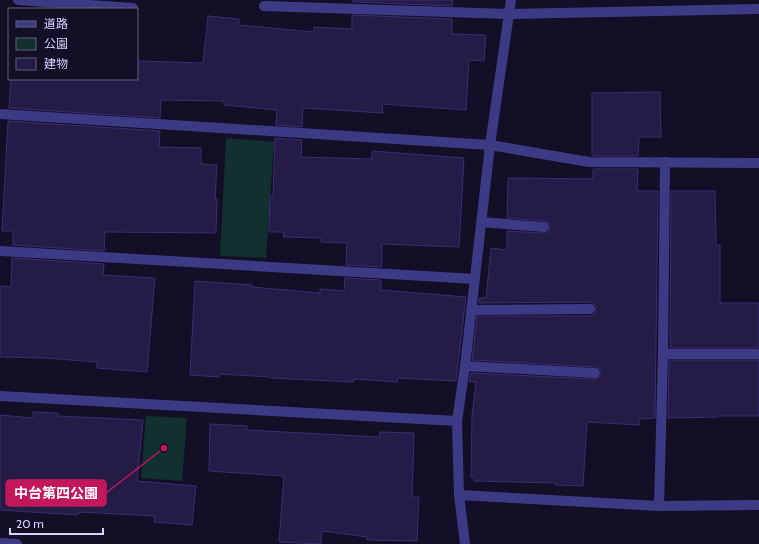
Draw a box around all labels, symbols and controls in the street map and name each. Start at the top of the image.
legend [8,8,138,80]
text: 道路 [44,16,68,31]
text: 公園 [44,36,68,51]
text: 建物 [44,56,68,71]
callout: 中台第四公園 [6,480,106,506]
text: 中台第四公園 [14,484,98,502]
scale bar [10,510,103,536]
text: 20 m [16,516,44,531]

